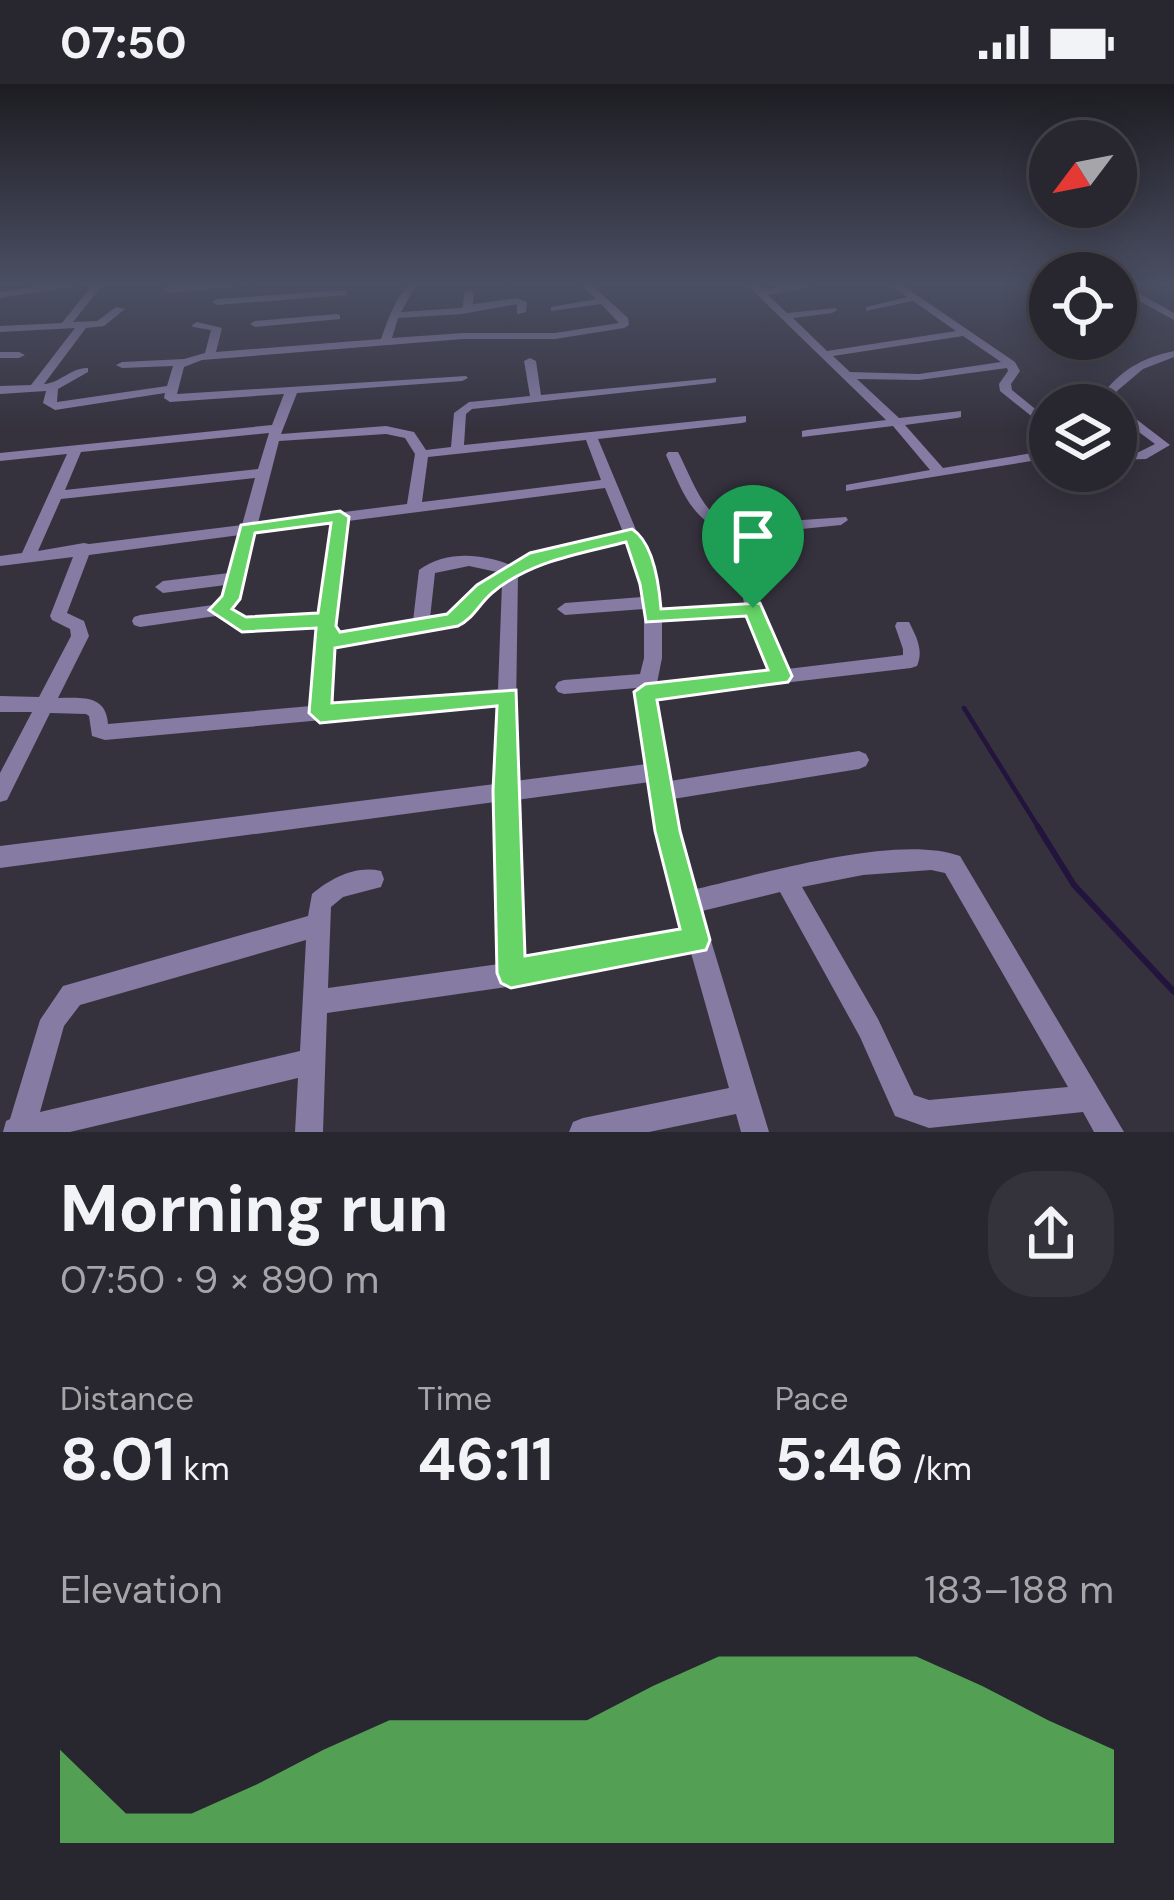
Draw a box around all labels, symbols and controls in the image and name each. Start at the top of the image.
text: 07:50 [60,13,187,72]
north arrow [1029,120,1137,228]
map controls [1029,120,1137,492]
button: locate [1029,252,1137,360]
button: layers [1029,384,1137,492]
pin [702,485,804,608]
icon: arrive [720,503,786,569]
text: Morning run [60,1166,448,1251]
button: share [988,1171,1114,1297]
text: 07:50 · 9 × 890 m [60,1254,379,1305]
text: Distance [60,1377,194,1420]
text: Time [417,1377,492,1420]
text: Pace [775,1377,849,1420]
text: 8.01 [60,1420,175,1499]
text: 46:11 [417,1420,553,1499]
text: 5:46 [775,1420,904,1499]
text: km [175,1447,230,1490]
text: /km [904,1447,972,1490]
text: Elevation [60,1564,223,1615]
text: 183–188 m [924,1564,1114,1615]

